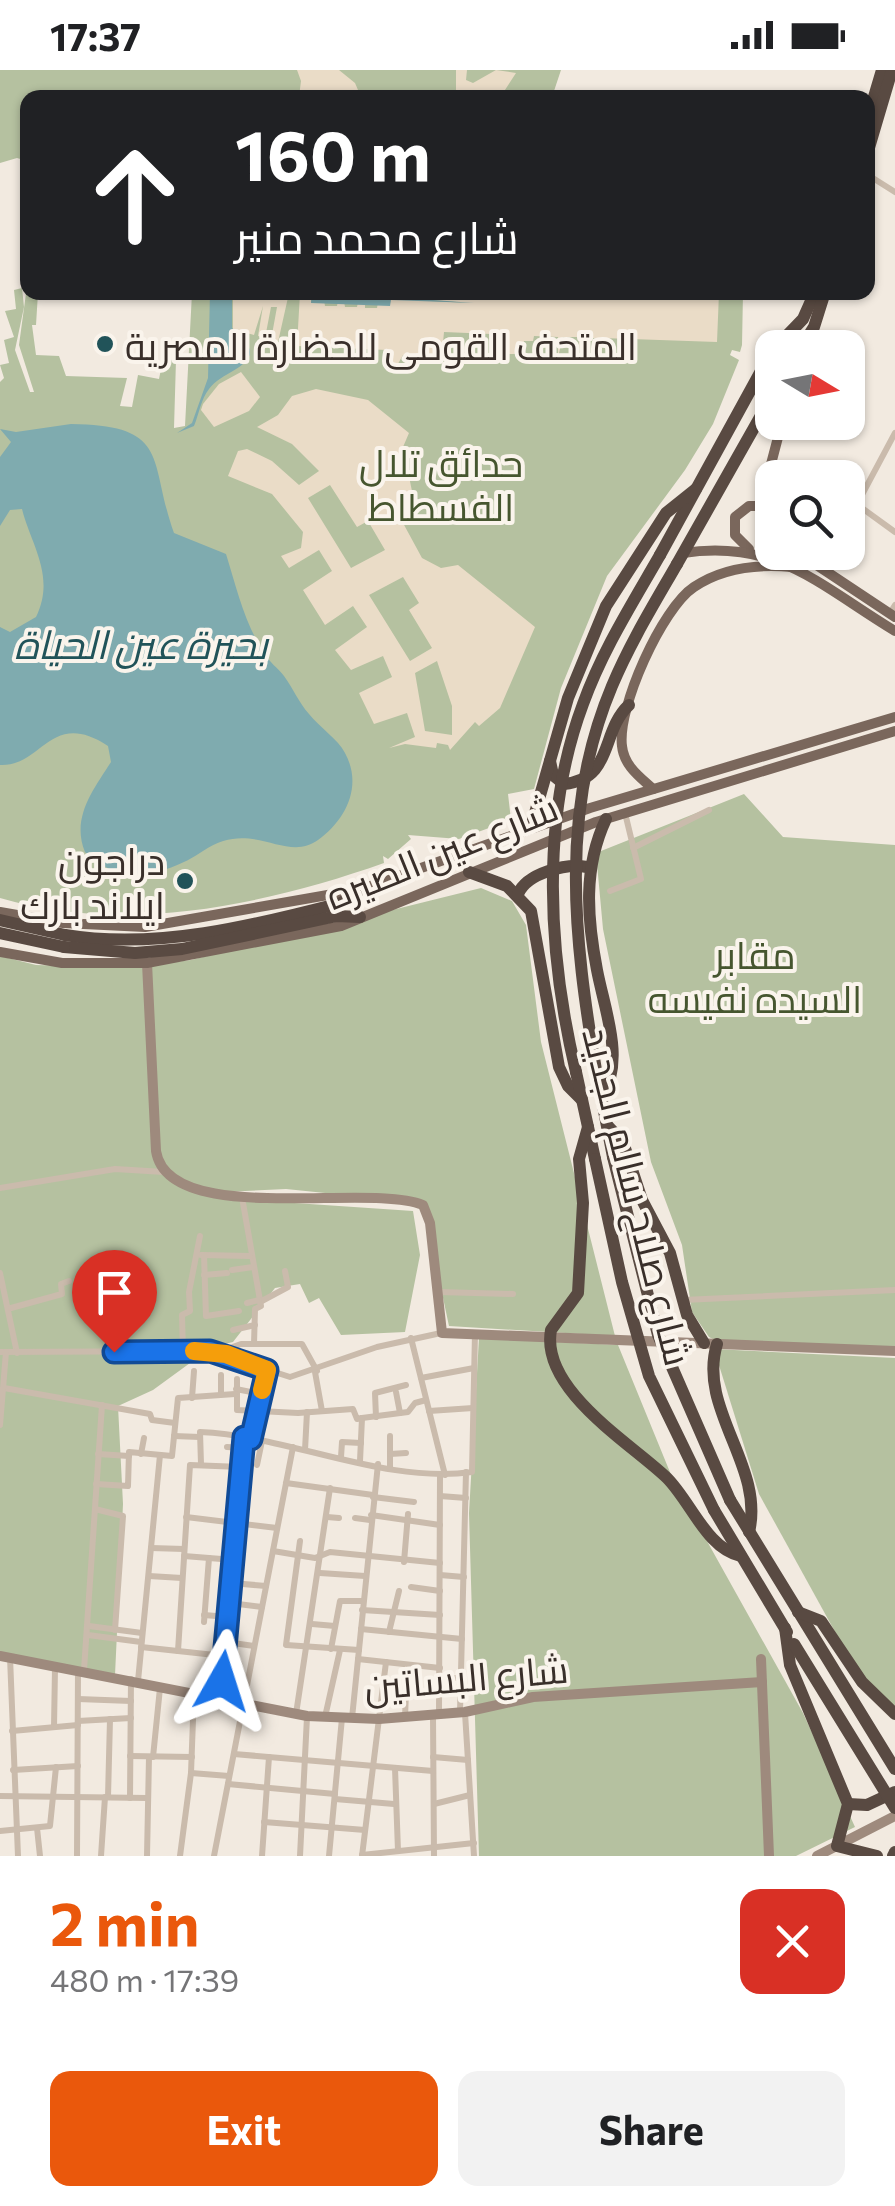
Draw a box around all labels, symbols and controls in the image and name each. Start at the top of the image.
text: 17:37 [50,12,141,59]
text: 160 m [235,110,431,195]
icon: ahead [70,130,200,260]
text: شارع محمد منير [235,208,519,263]
place label: المتحف القومى للحضارة المصرية [125,321,637,370]
north arrow [755,330,865,440]
map controls [755,330,865,570]
marker: المتحف القومى للحضارة المصرية [94,333,116,355]
park label: حدائق تلال الفسطاط [359,438,523,529]
button: search [755,460,865,570]
water label: بحيرة عين الحياة [14,618,270,669]
street label: شارع عين الصيره [318,782,565,922]
place label: دراجون ايلاند بارك [20,836,165,927]
marker: دراجون ايلاند بارك [174,870,196,892]
park label: مقابر السيده نفيسه [648,930,862,1021]
street label: شارع صلاح سالم الجديد [569,1022,704,1371]
pin [72,1250,157,1353]
icon: arrive [87,1265,142,1320]
position arrow [170,1629,274,1733]
street label: شارع البساتين [362,1644,570,1712]
text: 2 min [50,1885,199,1958]
button: close [740,1889,845,1994]
text: 480 m · 17:39 [50,1959,239,1999]
button: Exit [50,2071,438,2186]
button: Share [458,2071,845,2186]

